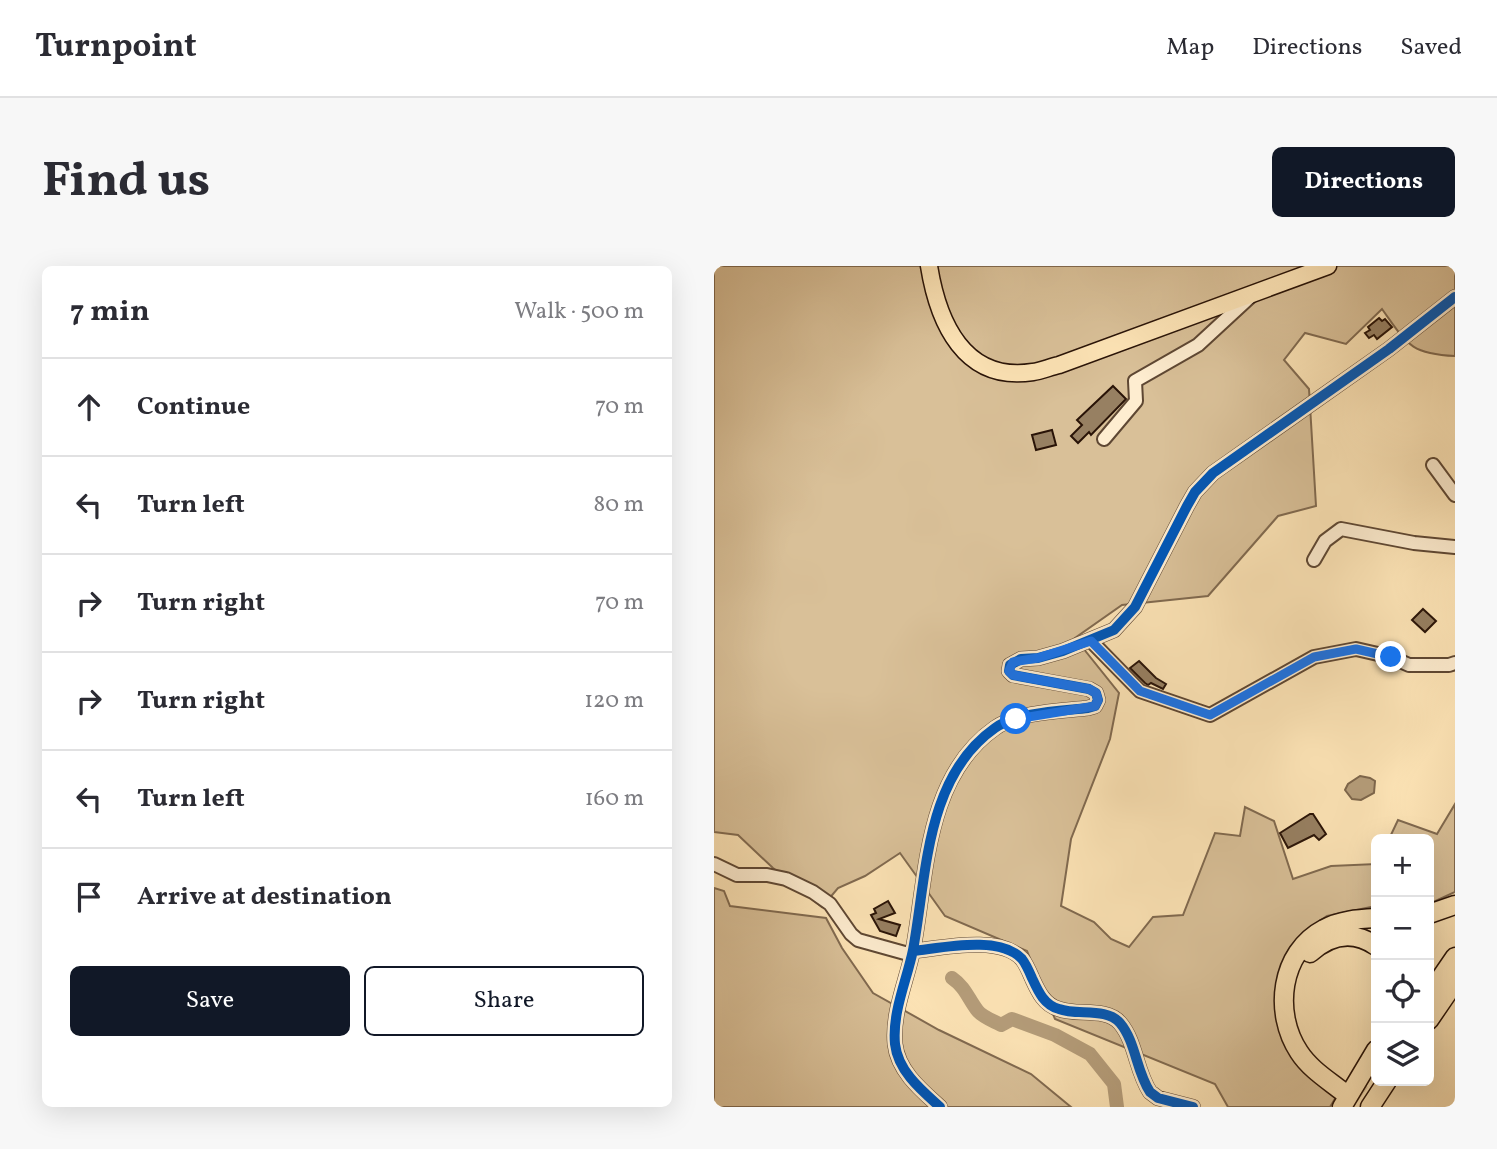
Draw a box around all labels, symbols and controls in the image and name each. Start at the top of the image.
text: Turnpoint [35,25,197,71]
text: Map [1166,31,1214,65]
text: Directions [1252,31,1362,65]
text: Saved [1400,31,1462,65]
button: Directions [1272,147,1455,217]
text: Find us [42,148,210,217]
text: 7 min [70,291,150,333]
text: Walk · 500 m [514,296,644,328]
icon: ahead [70,388,108,426]
text: Continue [137,389,250,425]
text: 70 m [595,391,644,423]
icon: left [70,486,108,524]
text: Turn left [137,487,245,523]
text: 80 m [594,489,644,521]
icon: right [70,584,108,622]
text: Turn right [137,585,265,621]
text: 70 m [595,587,644,619]
route end [1375,641,1406,672]
icon: right [70,682,108,720]
text: Turn right [137,683,265,719]
text: 120 m [584,685,644,717]
route start [1000,703,1031,734]
icon: left [70,780,108,818]
text: Turn left [137,781,245,817]
text: 160 m [585,783,644,815]
map controls [1371,834,1434,1086]
button: + [1371,834,1434,897]
icon: arrive [70,878,108,916]
text: Arrive at destination [137,879,392,915]
button: − [1371,897,1434,960]
button: locate [1371,960,1434,1023]
button: Save [70,966,350,1036]
button: Share [364,966,644,1036]
button: layers [1371,1023,1434,1086]

